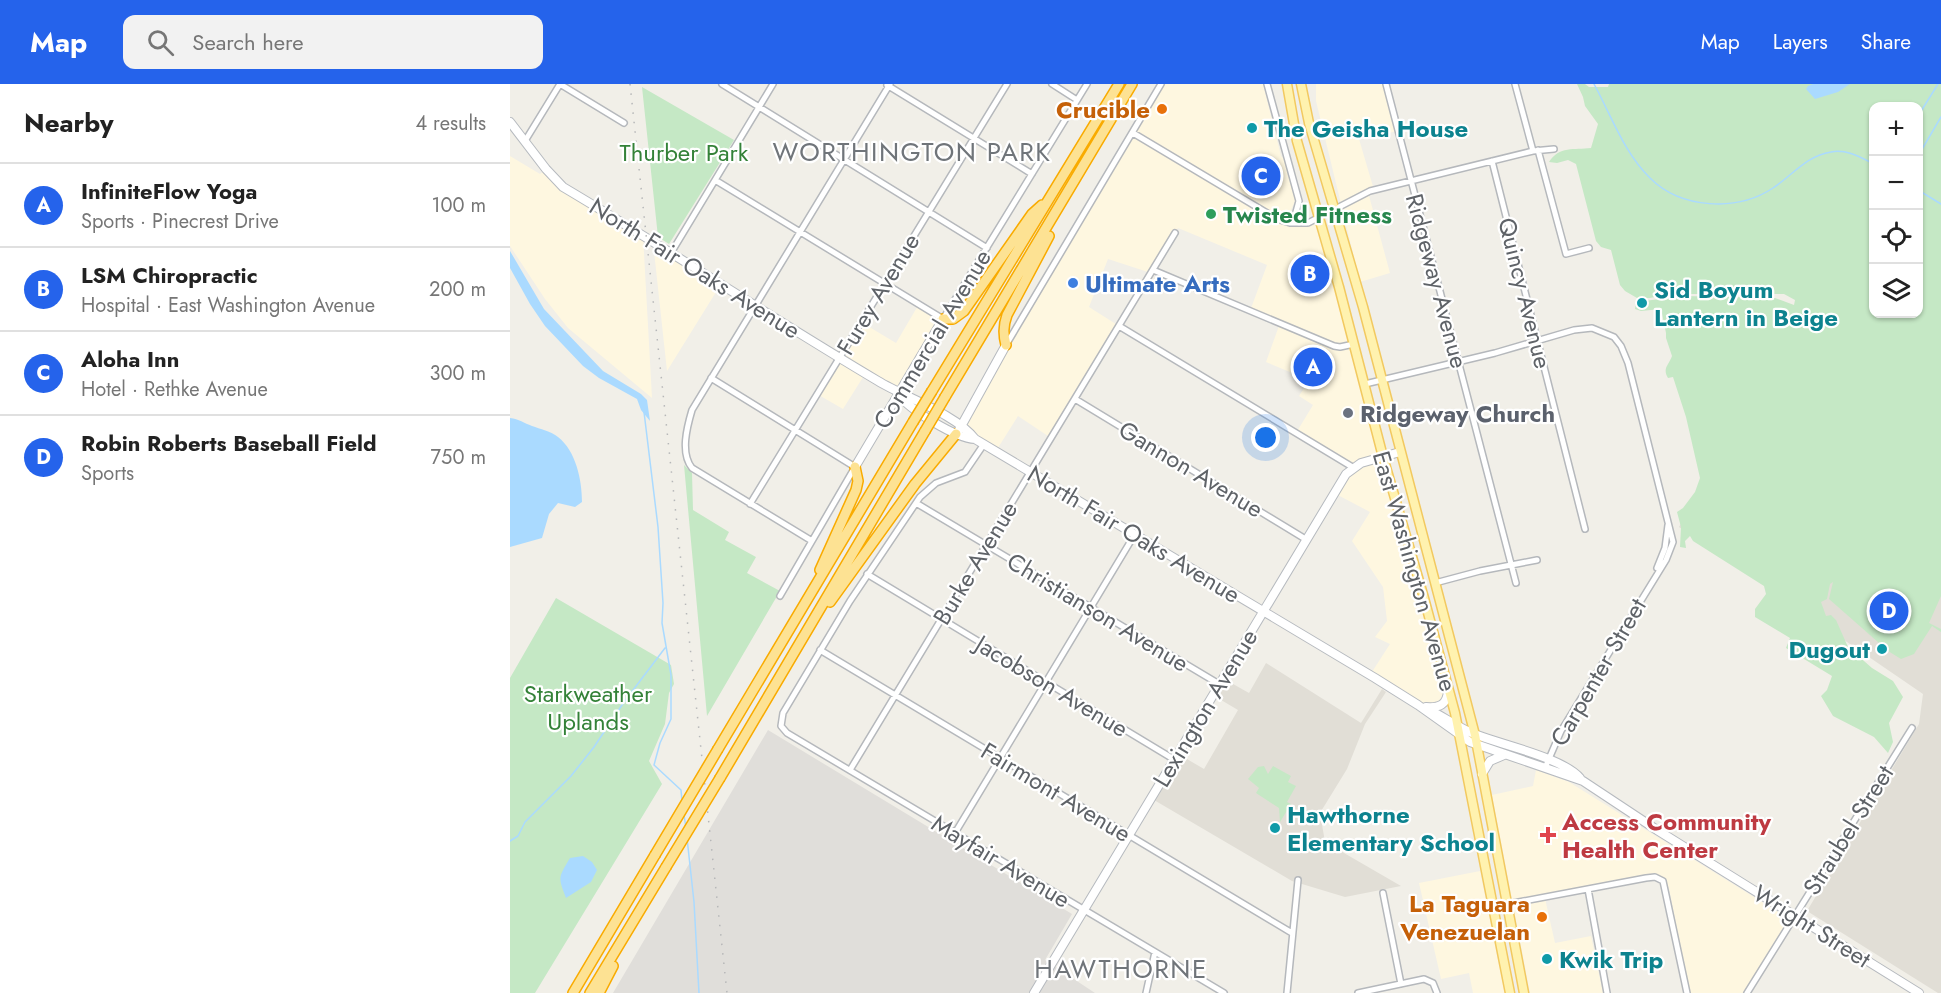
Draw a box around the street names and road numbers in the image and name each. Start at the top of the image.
street label: North Fair Oaks Avenue [583,189,807,347]
street label: Ridgeway Avenue [1397,190,1477,372]
street label: Quincy Avenue [1489,214,1561,372]
street label: Furey Avenue [828,226,928,362]
street label: Commercial Avenue [864,243,1000,435]
street label: Gannon Avenue [1112,412,1270,526]
street label: East Washington Avenue [1364,447,1466,695]
street label: North Fair Oaks Avenue [1021,457,1247,611]
street label: Burke Avenue [924,495,1026,631]
street label: Christianson Avenue [1000,544,1196,680]
street label: Carpenter Street [1541,591,1655,752]
street label: Lexington Avenue [1144,622,1266,794]
street label: Jacobson Avenue [966,625,1135,746]
street label: Fairmont Avenue [974,733,1138,851]
street label: Straubel Street [1794,758,1902,902]
street label: Mayfair Avenue [925,806,1077,916]
street label: Wright Street [1746,876,1878,976]

